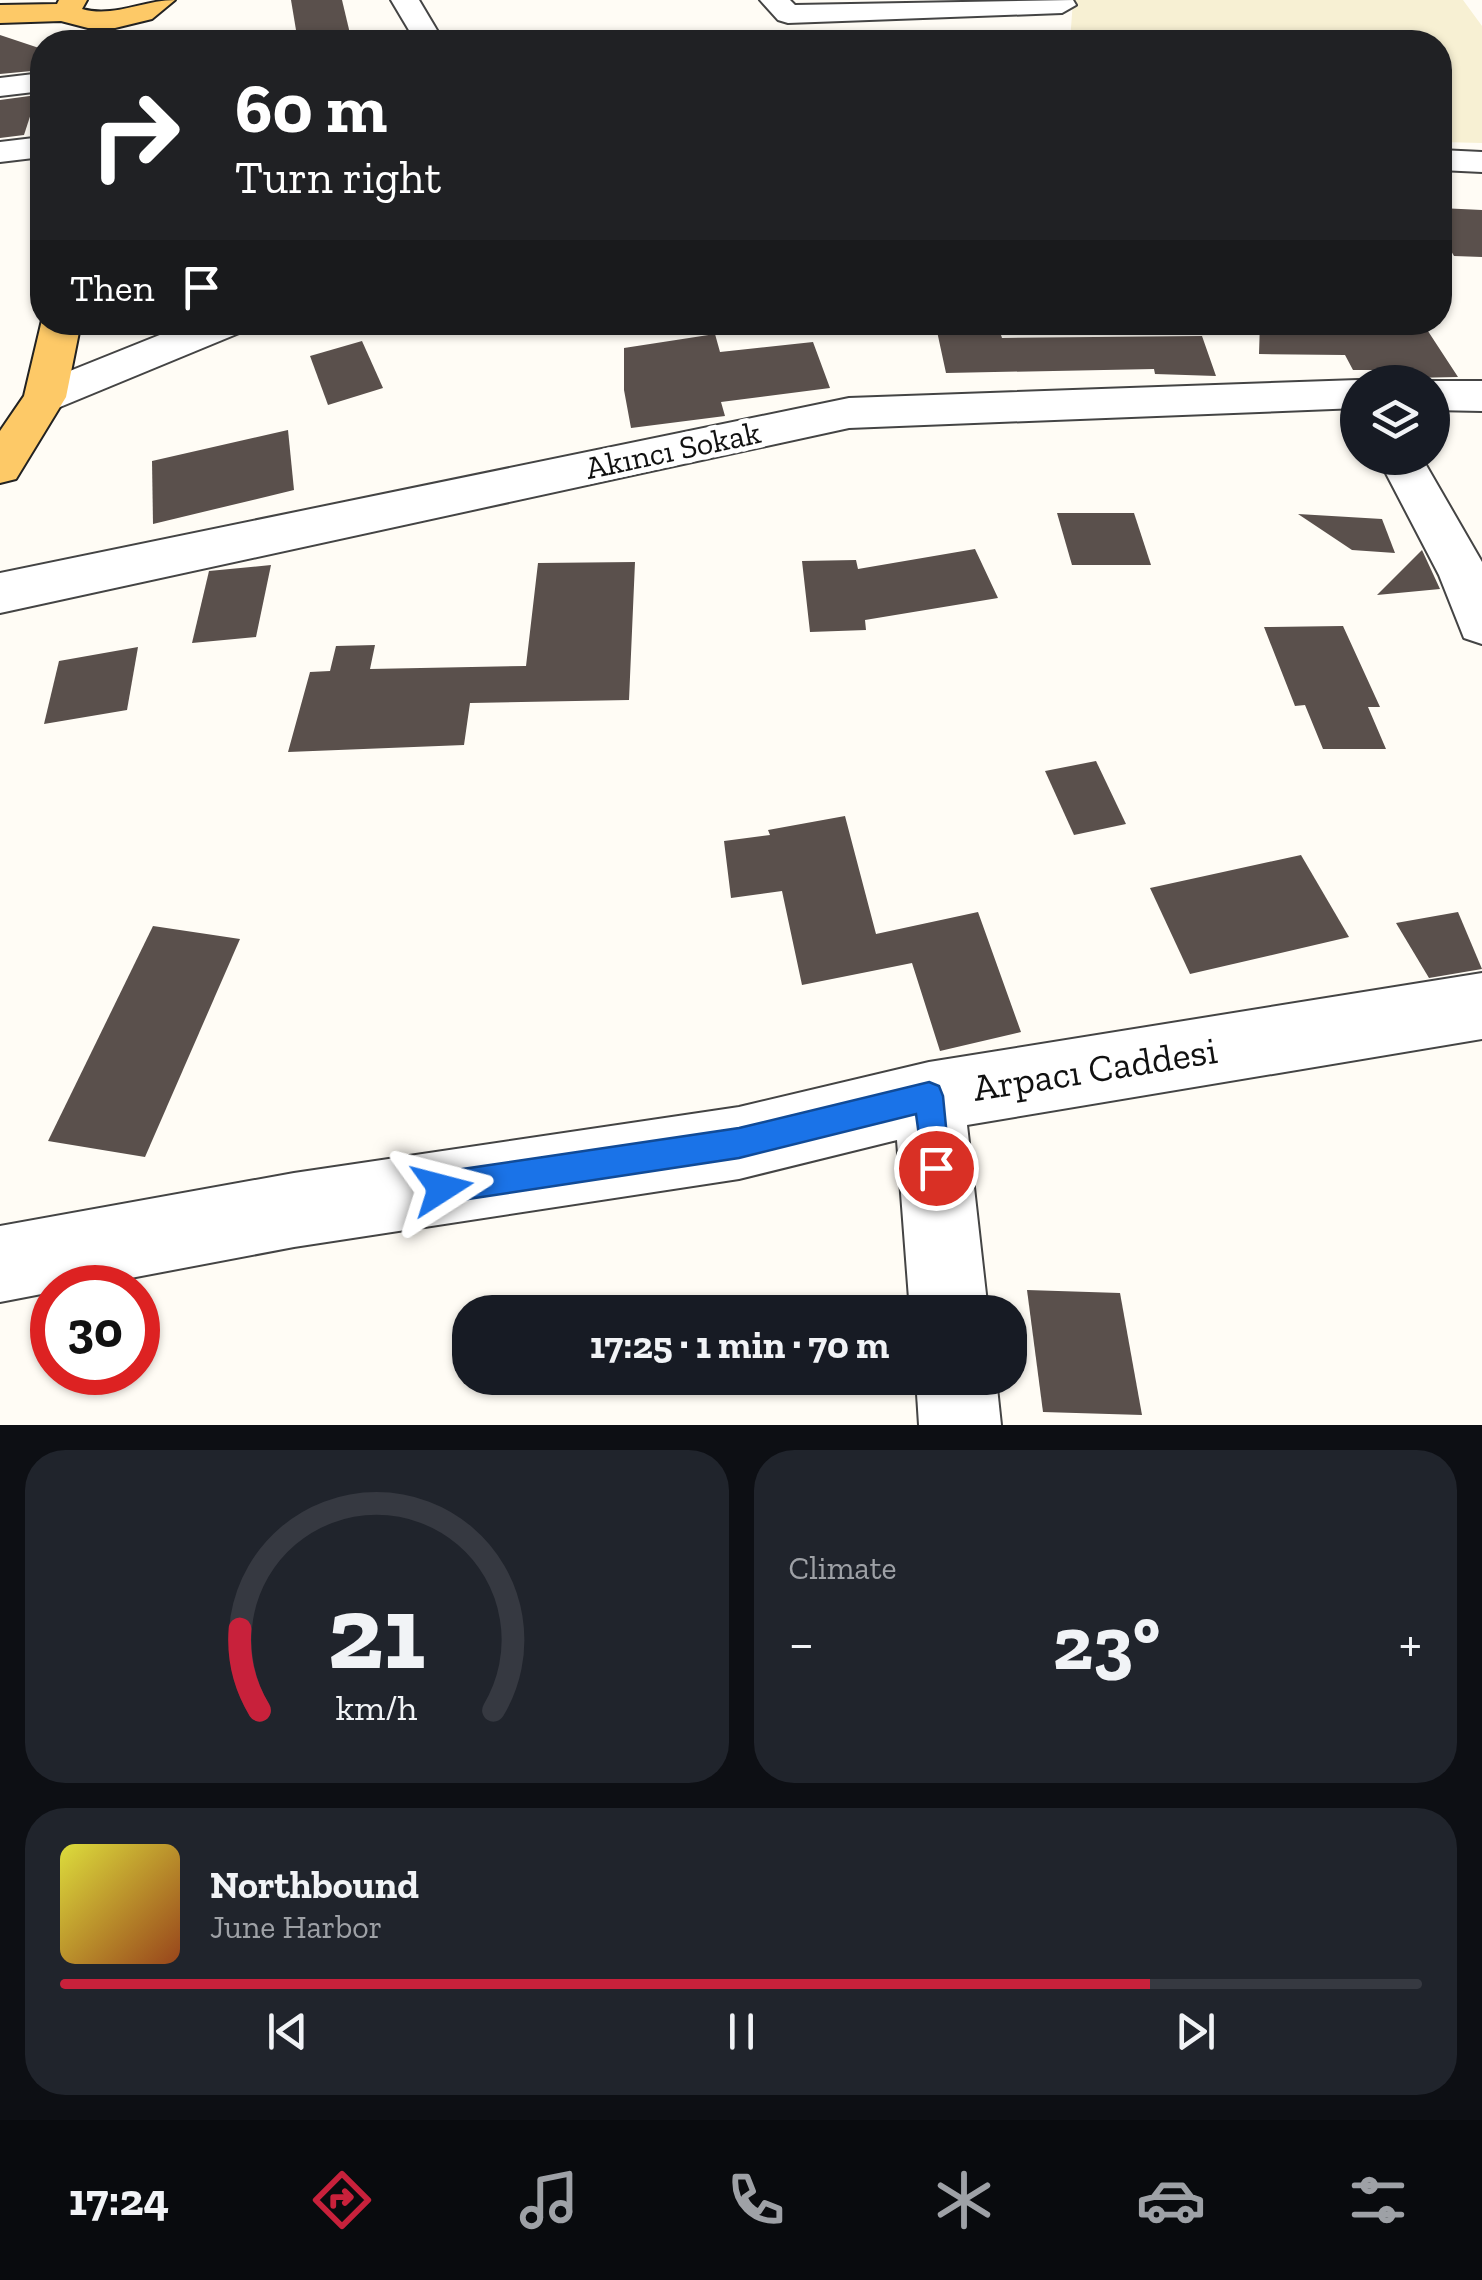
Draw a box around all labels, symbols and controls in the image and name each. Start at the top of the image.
text: 60 m [235,66,387,150]
icon: right [70,70,200,200]
text: Turn right [235,151,441,205]
icon: arrive [174,260,229,315]
text: Then [70,265,154,311]
map controls [1340,365,1450,475]
button: layers [1340,365,1450,475]
street label: Akıncı Sokak [582,413,764,487]
street label: Arpacı Caddesi [970,1027,1220,1111]
pin [894,1126,979,1211]
position arrow [390,1136,494,1240]
icon: arrive [909,1141,964,1196]
speed limit sign: 30 [30,1265,160,1395]
text: 17:25 · 1 min · 70 m [590,1322,889,1368]
text: Climate [789,1549,897,1587]
text: 21 [328,1570,426,1695]
text: 23° [1053,1598,1160,1688]
text: − [789,1610,814,1676]
text: + [1399,1610,1422,1676]
text: km/h [336,1686,418,1729]
text: Northbound [210,1862,419,1908]
text: June Harbor [210,1908,382,1946]
icon: previous [260,2004,315,2059]
icon: pause [714,2004,769,2059]
icon: next [1168,2004,1223,2059]
icon: directions [307,2165,377,2235]
icon: music [514,2165,584,2235]
icon: phone [721,2165,791,2235]
icon: climate [929,2165,999,2235]
icon: car [1136,2165,1206,2235]
icon: filters [1343,2165,1413,2235]
text: 17:24 [69,2173,169,2227]

